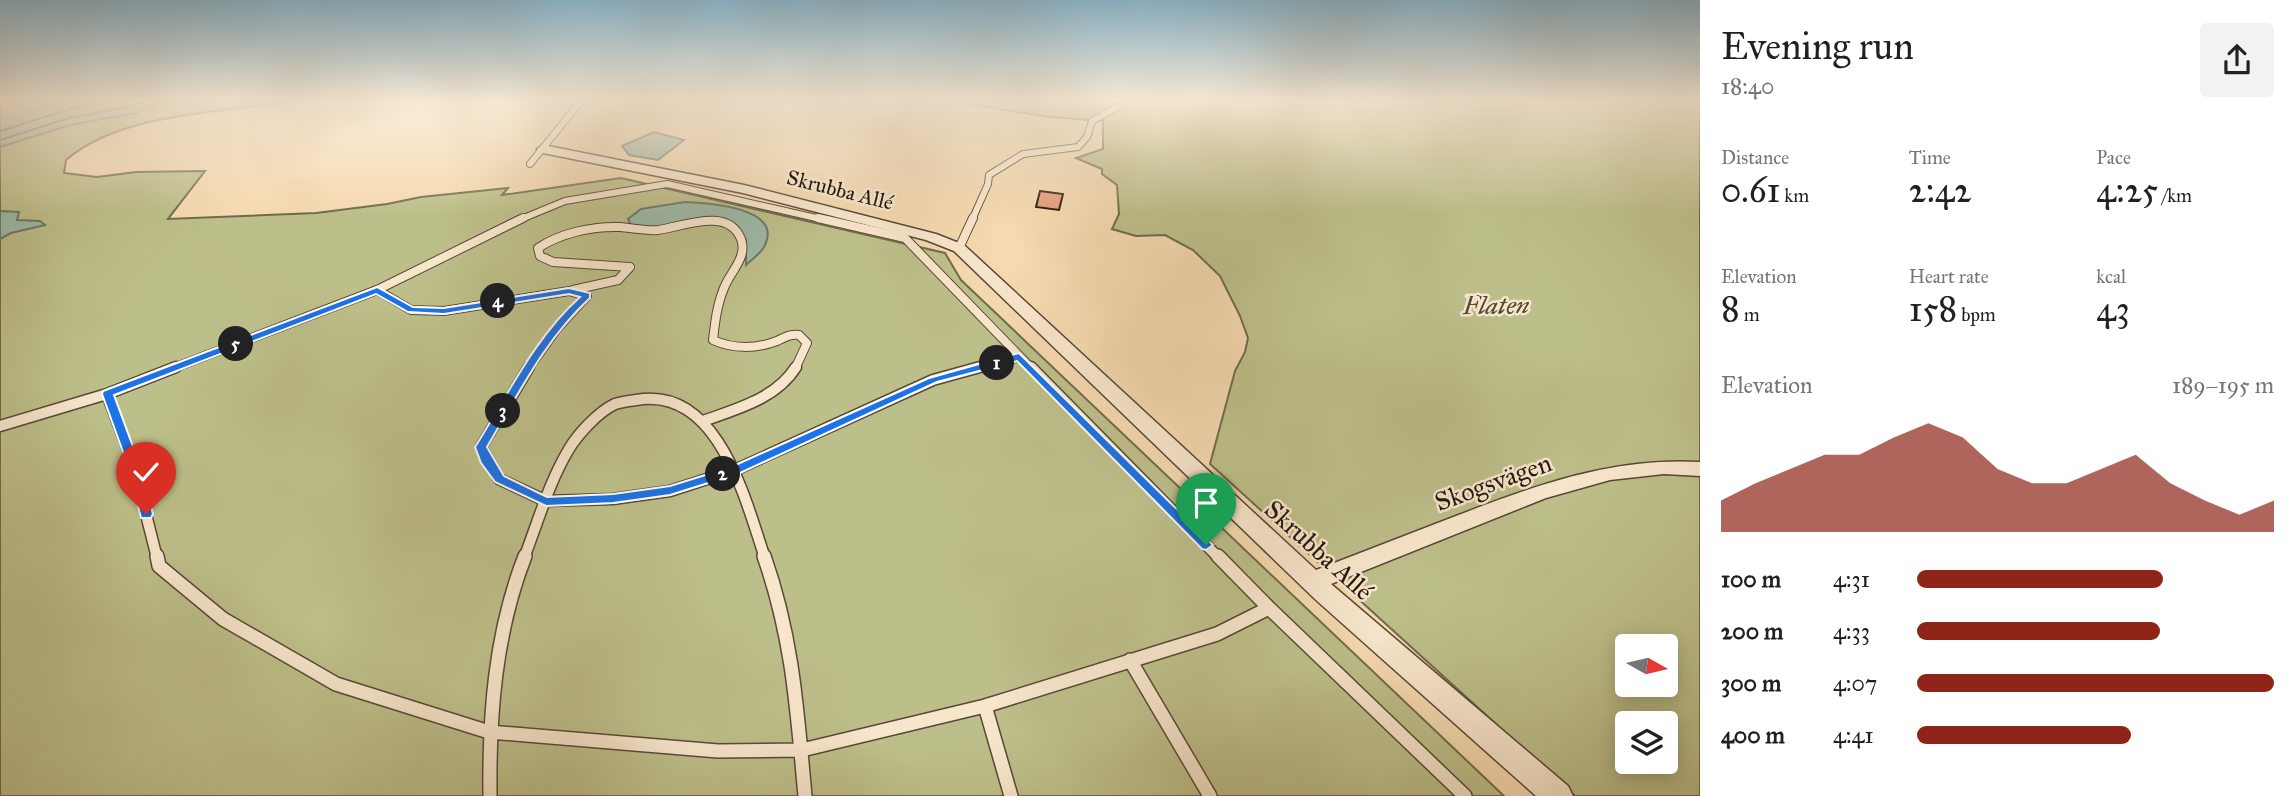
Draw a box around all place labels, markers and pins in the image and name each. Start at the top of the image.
pin: 4 [480,284,516,318]
pin: 5 [218,326,254,362]
pin: 1 [979,346,1014,380]
pin: 3 [486,394,520,428]
pin [116,442,176,514]
pin: 2 [706,456,740,491]
pin [1176,473,1236,545]

